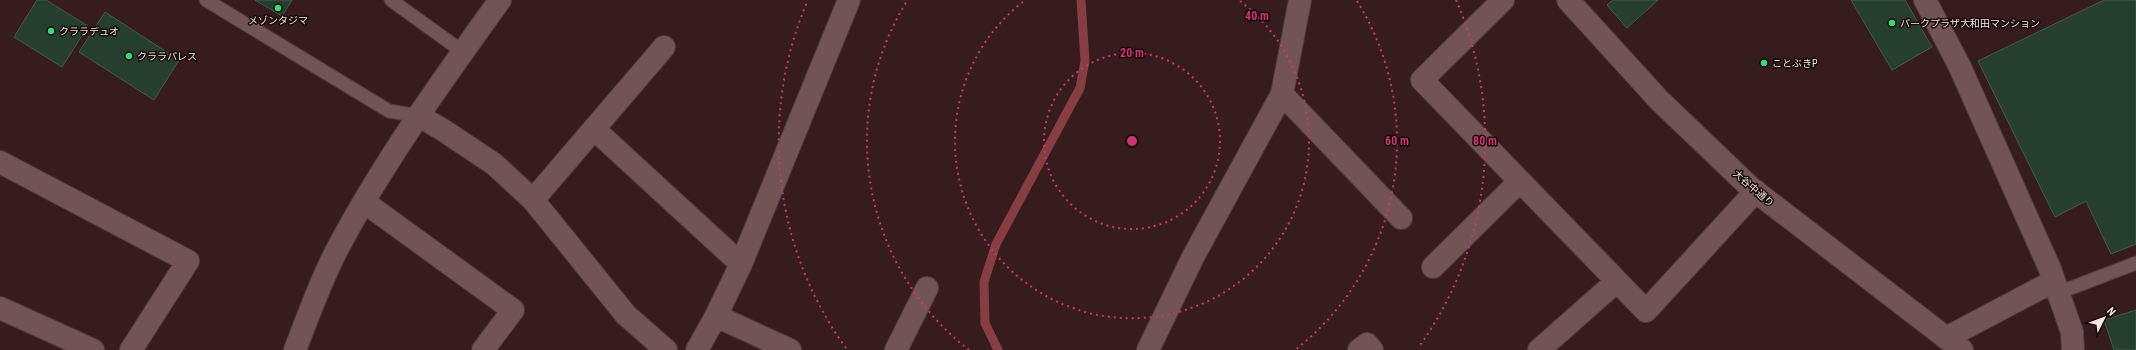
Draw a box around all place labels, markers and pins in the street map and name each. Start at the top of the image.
marker: メゾンタジマ [273,3,283,13]
place label: メゾンタジマ [248,15,308,26]
marker: パークプラザ大和田マンション [1887,18,1897,28]
place label: パークプラザ大和田マンション [1900,18,2040,29]
marker: クララデュオ [46,26,56,36]
place label: クララデュオ [59,26,119,37]
marker: クララパレス [124,51,134,61]
place label: クララパレス [137,51,197,62]
marker: ことぶきP [1759,58,1769,68]
place label: ことぶきP [1772,58,1818,69]
centre of rings [1125,134,1139,148]

